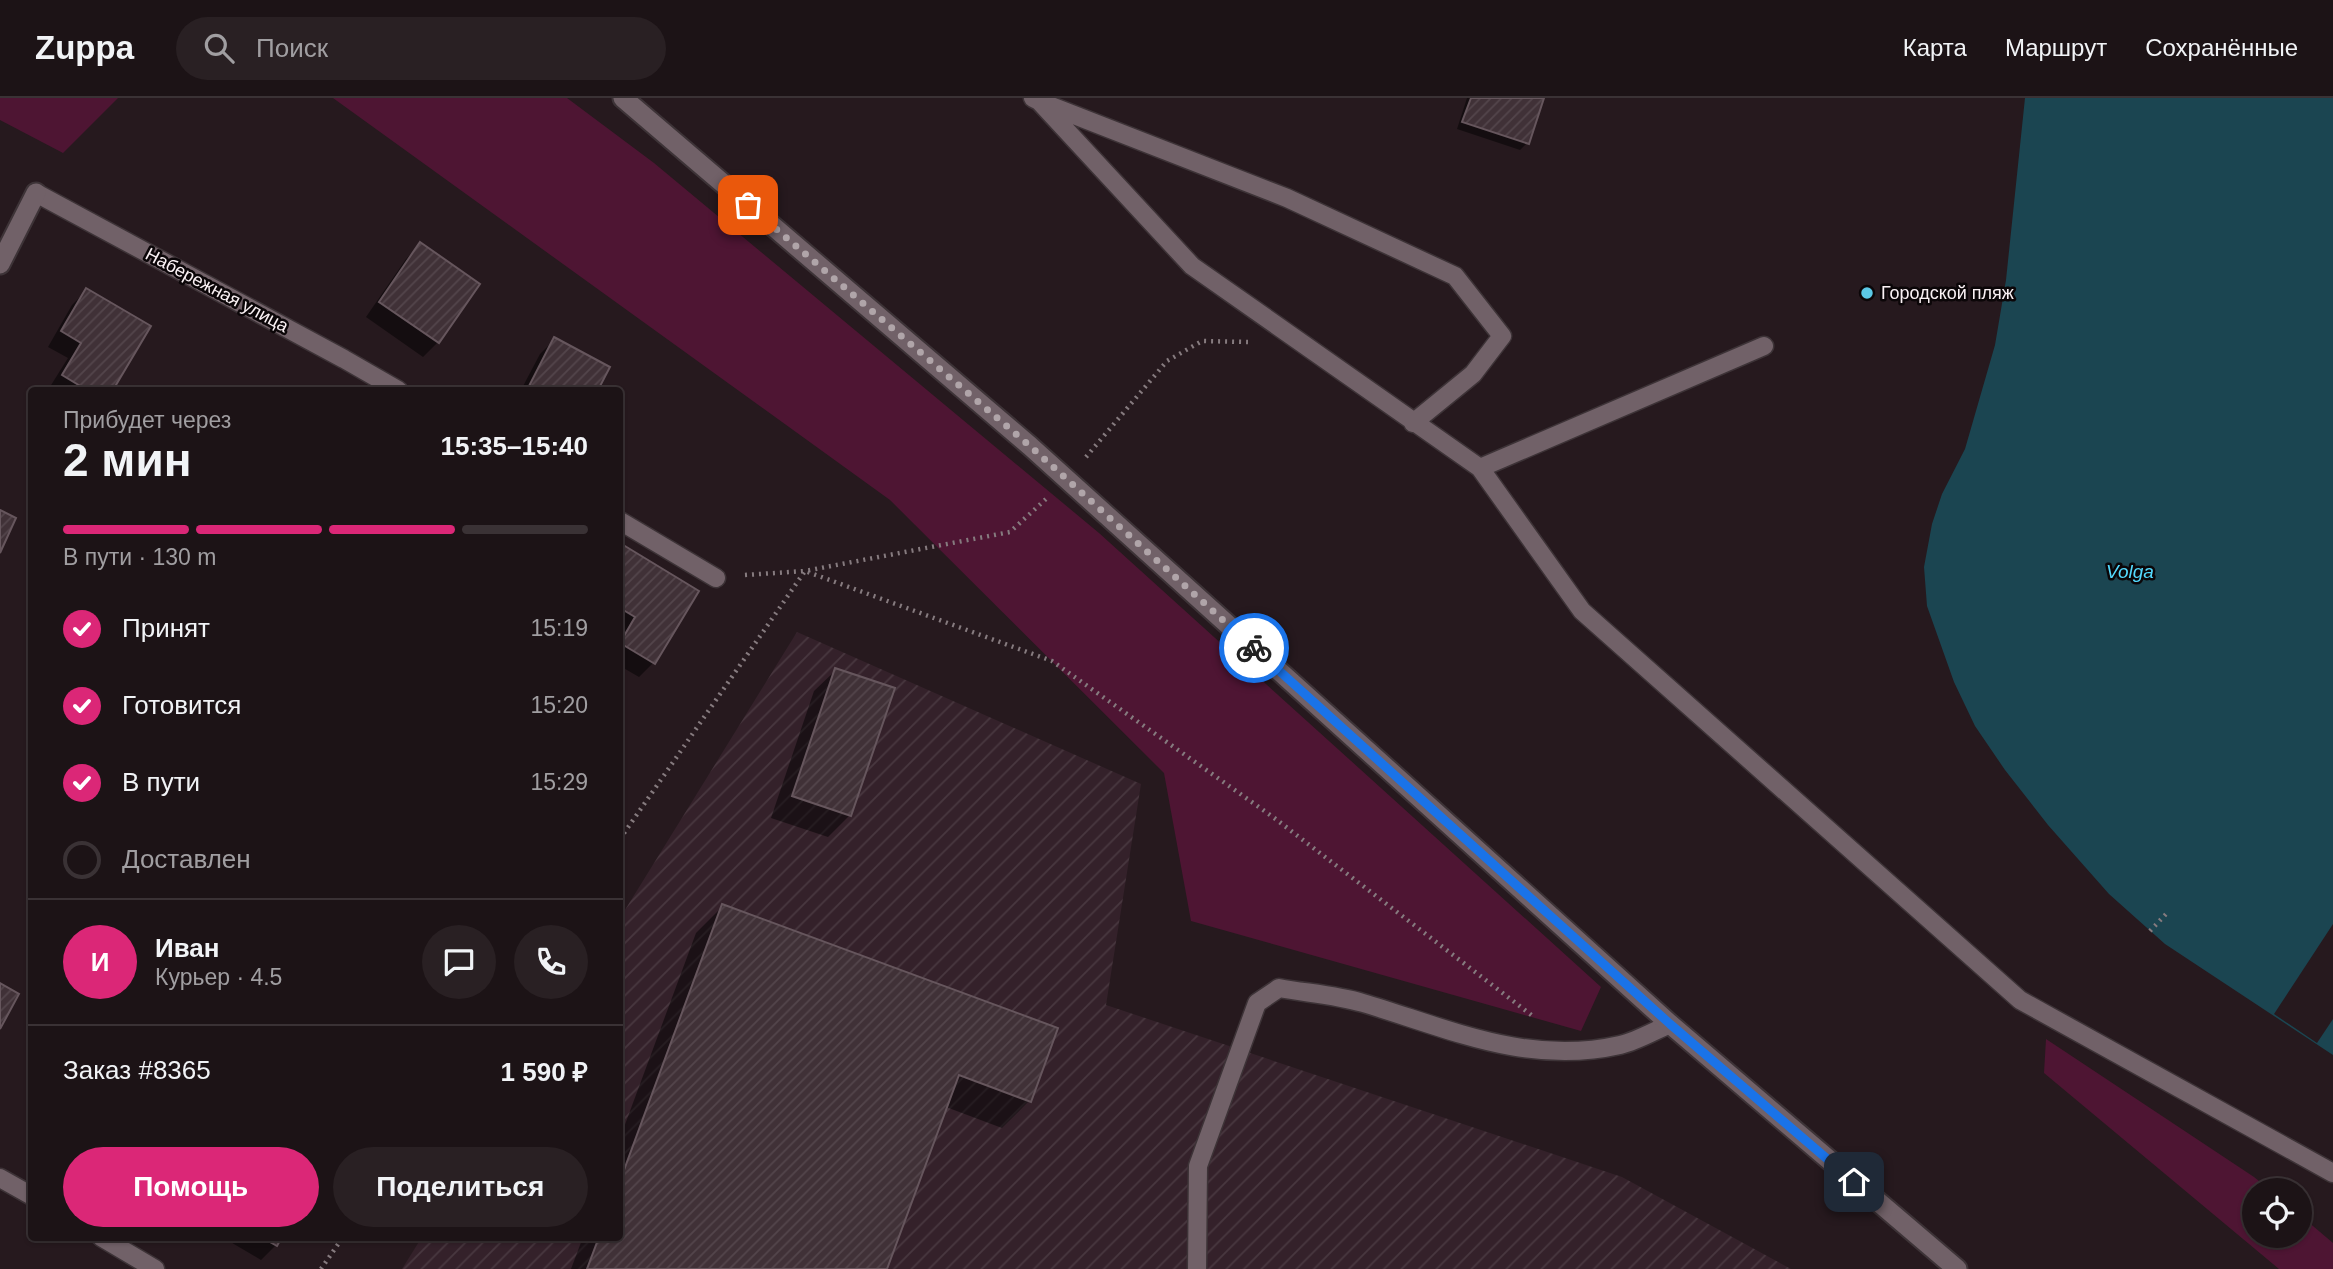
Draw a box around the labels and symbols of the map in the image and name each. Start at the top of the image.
pin [718,175,778,235]
street label: Набережная улица [142,244,293,337]
place label: Городской пляж [1881,283,2014,303]
marker: Городской пляж [1859,285,1875,301]
water label: Volga [2106,561,2154,582]
courier [1219,613,1289,683]
pin [1824,1152,1884,1212]

